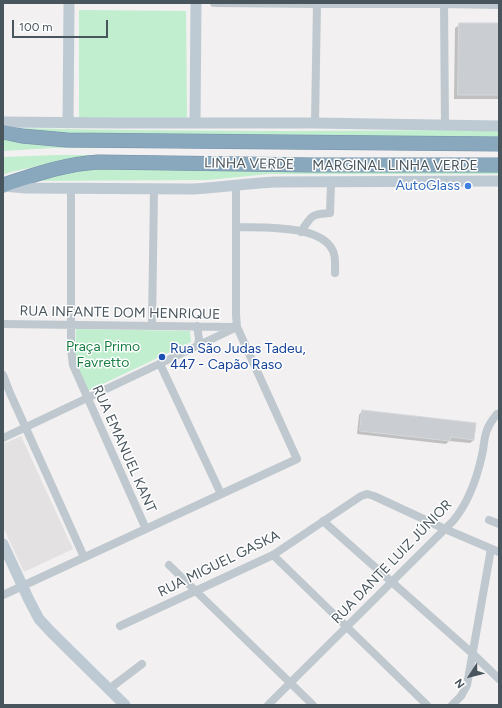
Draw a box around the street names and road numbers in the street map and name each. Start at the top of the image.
street label: LINHA VERDE [204,155,294,173]
street label: MARGINAL LINHA VERDE [312,158,478,174]
street label: RUA INFANTE DOM HENRIQUE [20,303,220,323]
street label: RUA EMANUEL KANT [88,383,160,515]
street label: RUA DANTE LUIZ JÚNIOR [328,497,456,627]
street label: RUA MIGUEL GASKA [155,527,283,601]

